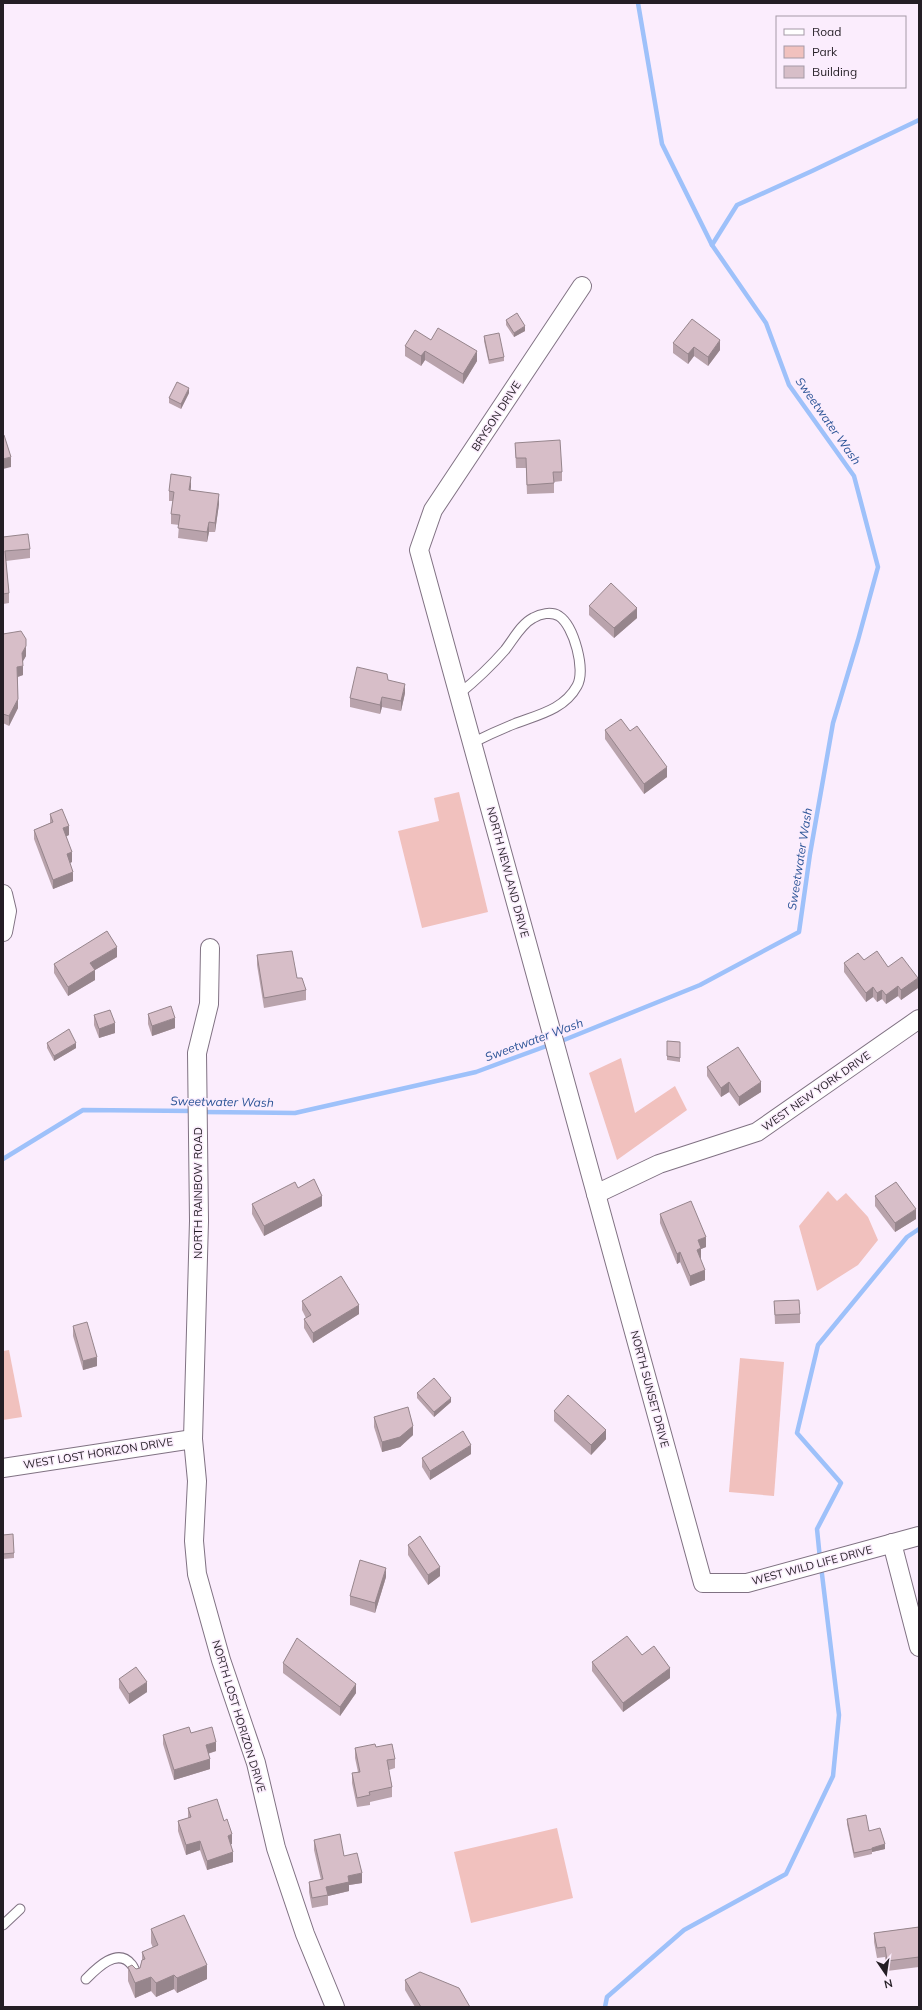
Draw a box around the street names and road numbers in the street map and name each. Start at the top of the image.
street label: BRYSON DRIVE [468,378,524,454]
street label: NORTH NEWLAND DRIVE [484,805,532,939]
street label: WEST NEW YORK DRIVE [759,1048,873,1134]
street label: NORTH RAINBOW ROAD [191,1127,205,1259]
street label: NORTH SUNSET DRIVE [628,1329,672,1449]
street label: WEST LOST HORIZON DRIVE [22,1434,174,1472]
street label: WEST WILD LIFE DRIVE [750,1542,874,1588]
street label: NORTH LOST HORIZON DRIVE [209,1638,269,1794]

